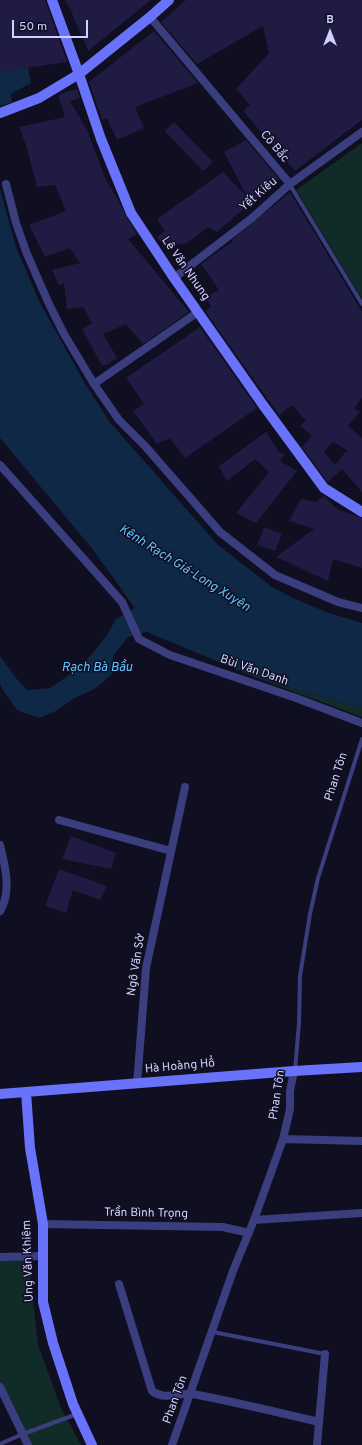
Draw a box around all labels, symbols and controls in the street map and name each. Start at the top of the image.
scale bar [14,12,90,38]
north arrow [310,12,350,52]
text: B [326,13,334,27]
text: 50 m [19,19,47,35]
street label: Cô Bắc [256,128,292,166]
street label: Yết Kiêu [237,175,281,215]
street label: Lê Văn Nhung [158,234,212,304]
water label: Kênh Rạch Giá-Long Xuyên [115,522,253,616]
street label: Bùi Văn Danh [218,653,290,689]
water label: Rạch Bà Bầu [62,660,132,676]
street label: Phan Tôn [322,751,352,803]
street label: Ngô Văn Sở [125,933,149,997]
street label: Hà Hoàng Hổ [144,1057,216,1077]
street label: Phan Tôn [267,1069,289,1121]
street label: Trần Bình Trọng [104,1206,188,1222]
street label: Ung Văn Khiêm [20,1220,38,1302]
street label: Phan Tôn [161,1374,191,1426]

